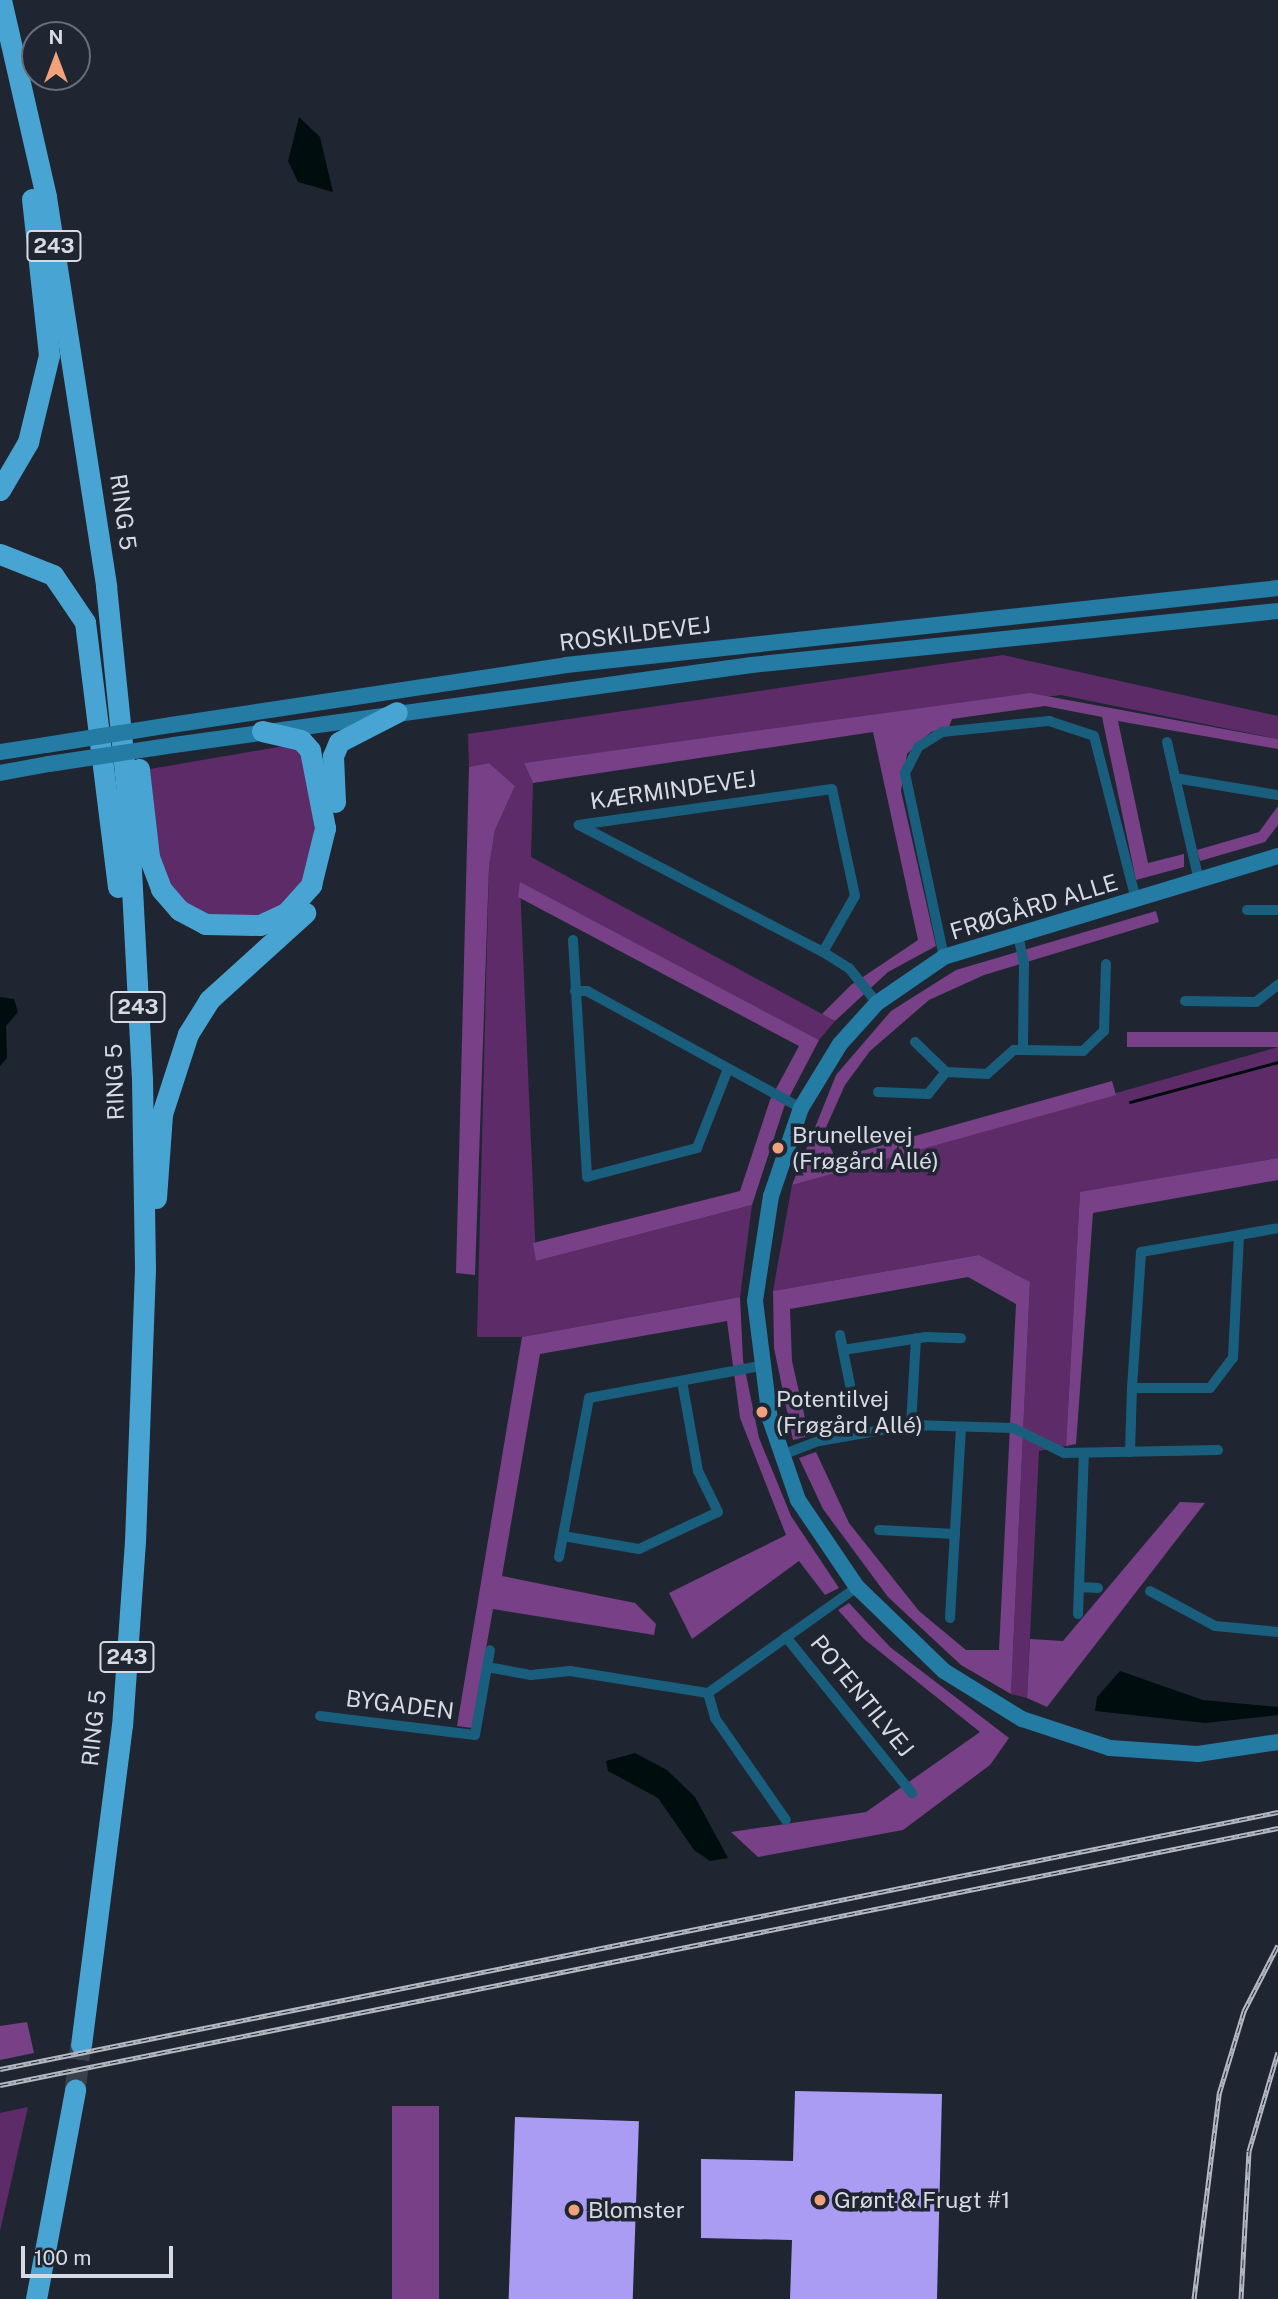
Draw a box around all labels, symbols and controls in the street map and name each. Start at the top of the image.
north arrow [21,21,91,91]
text: N [49,26,63,48]
road number: 243 [26,229,82,264]
street label: RING 5 [104,472,142,552]
street label: ROSKILDEVEJ [558,611,712,657]
street label: KÆRMINDEVEJ [588,765,758,815]
street label: FRØGÅRD ALLE [947,868,1121,946]
road number: 243 [110,990,166,1024]
street label: RING 5 [100,1043,130,1121]
place label: Brunellevej (Frøgård Allé) [792,1121,939,1175]
marker: Brunellevej (Frøgård Allé) [770,1140,786,1156]
place label: Potentilvej (Frøgård Allé) [776,1385,923,1439]
marker: Potentilvej (Frøgård Allé) [754,1404,770,1420]
street label: POTENTILVEJ [805,1630,919,1762]
road number: 243 [99,1640,155,1674]
street label: BYGADEN [344,1685,456,1725]
street label: RING 5 [76,1688,112,1768]
place label: Grønt & Frugt #1 [834,2186,1010,2214]
marker: Grønt & Frugt #1 [812,2192,828,2208]
place label: Blomster [588,2196,685,2224]
marker: Blomster [566,2202,582,2218]
scale bar [24,2232,177,2276]
text: 100 m [34,2245,91,2270]

